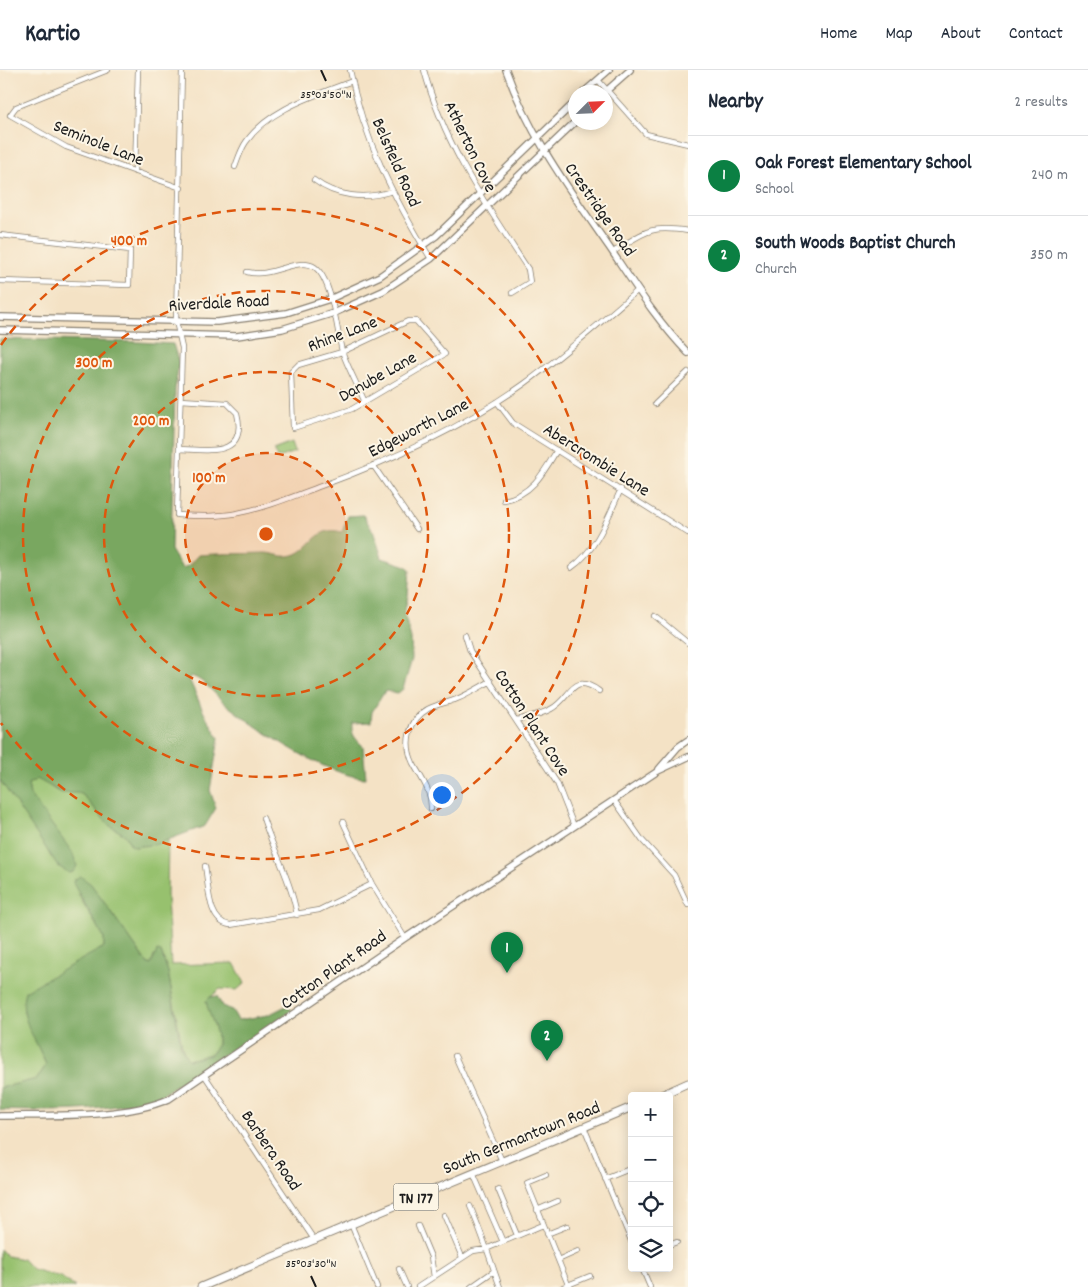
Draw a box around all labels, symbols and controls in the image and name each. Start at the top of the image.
text: Kartio [25,18,80,52]
text: Home [820,22,857,47]
text: Map [885,22,913,47]
text: About [941,22,981,47]
text: Contact [1009,22,1063,47]
north arrow [568,85,613,130]
text: 35°03'50"N [300,87,352,104]
text: Nearby [708,88,763,118]
text: 2 results [1014,91,1068,114]
street label: Atherton Cove [436,97,502,197]
street label: Seminole Lane [49,115,147,174]
street label: Belsfield Road [364,115,425,212]
text: Oak Forest Elementary School [755,151,972,178]
street label: Crestridge Road [557,158,641,263]
text: 1 [722,164,726,187]
text: 240 m [1031,164,1068,187]
text: School [755,178,794,201]
text: 400 m [111,231,147,253]
text: South Woods Baptist Church [755,231,955,258]
text: 2 [721,244,728,267]
text: 350 m [1030,244,1068,267]
text: Church [755,258,797,281]
street label: Riverdale Road [168,289,270,320]
street label: Rhine Lane [304,311,381,360]
street label: Danube Lane [335,346,422,410]
text: 300 m [76,353,112,375]
street label: Edgeworth Lane [365,393,474,465]
text: 200 m [133,411,169,433]
street label: Abercrombie Lane [537,418,654,504]
text: 100 m [192,468,226,490]
centre of rings [257,525,275,543]
street label: Cotton Plant Cove [487,665,575,782]
your location [429,782,455,808]
street label: Cotton Plant Road [276,925,393,1017]
pin: 1 [491,932,523,973]
pin: 2 [531,1020,563,1061]
map controls [628,1092,673,1272]
button: + [628,1092,673,1137]
street label: South Germantown Road [439,1096,604,1182]
street label: Barbera Road [234,1106,306,1197]
button: − [628,1137,673,1182]
button: locate [628,1182,673,1227]
road number: TN 177 [394,1184,438,1210]
button: layers [628,1227,673,1272]
text: 35°03'30"N [285,1256,337,1273]

